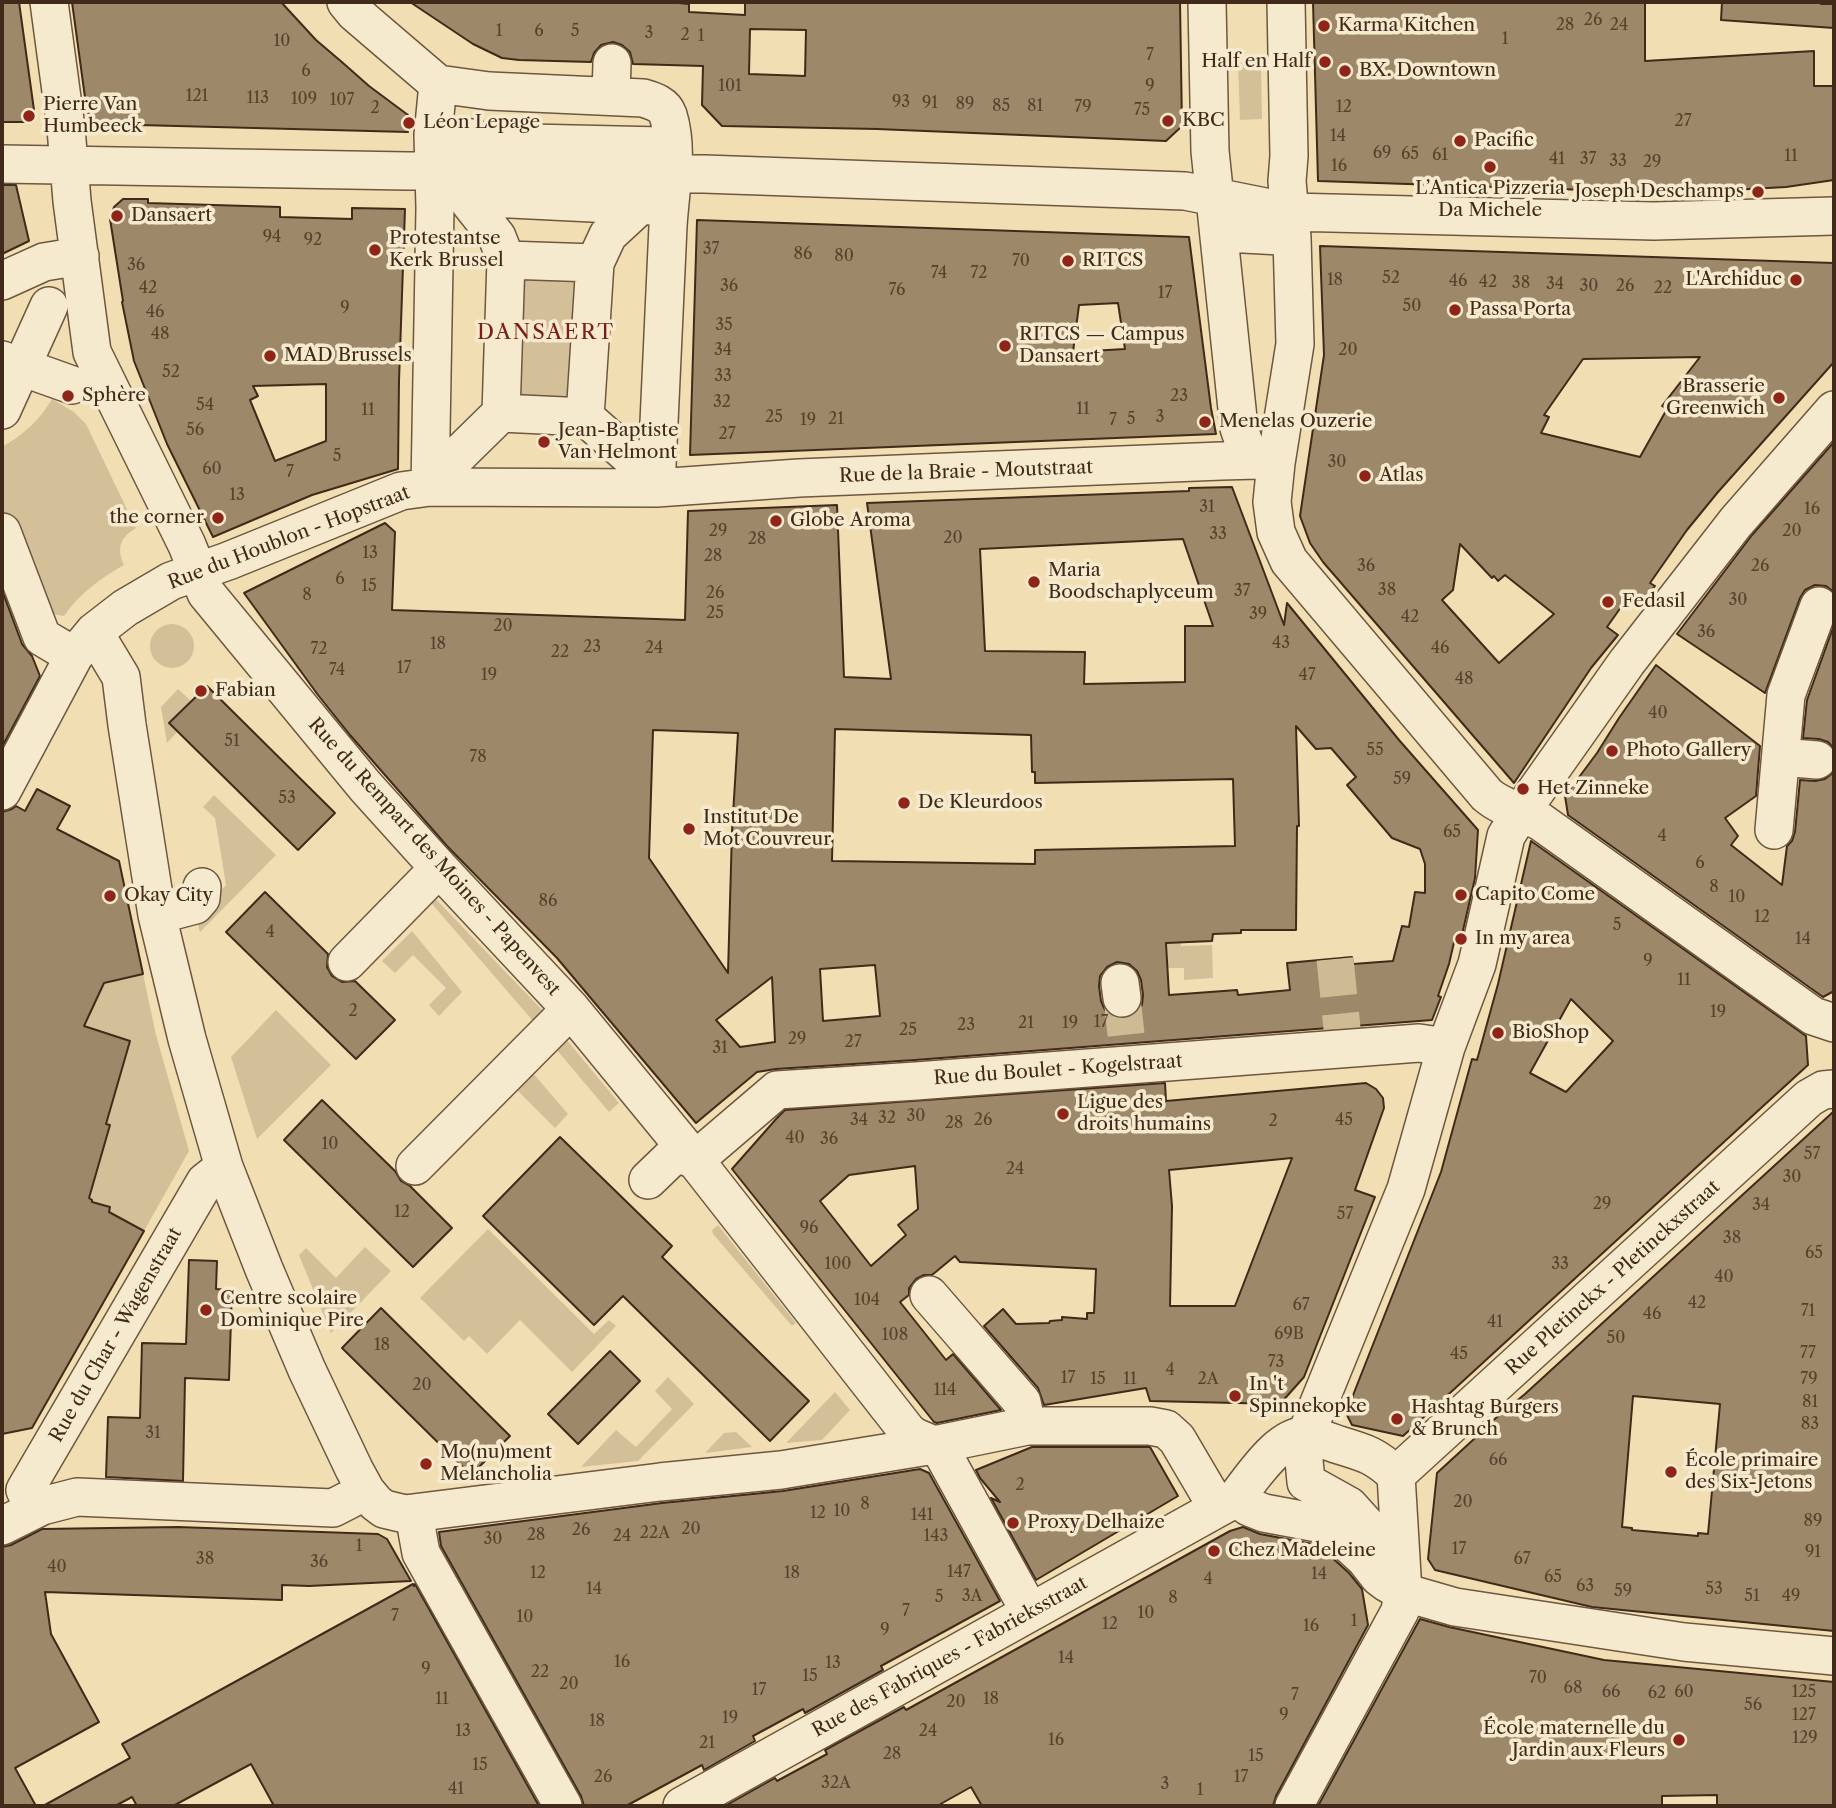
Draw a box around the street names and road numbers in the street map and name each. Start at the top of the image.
street label: Rue de la Braie - Moutstraat [839,456,1093,488]
street label: Rue du Houblon - Hopstraat [165,481,413,595]
street label: Rue du Rempart des Moines - Papenvest [303,713,565,1001]
street label: Rue du Boulet - Kogelstraat [933,1050,1183,1090]
street label: Rue Pletinckx - Pletinckxstraat [1501,1176,1725,1380]
street label: Rue du Char - Wagenstraat [45,1224,187,1446]
street label: Rue des Fabriques - Fabrieksstraat [808,1572,1092,1742]

